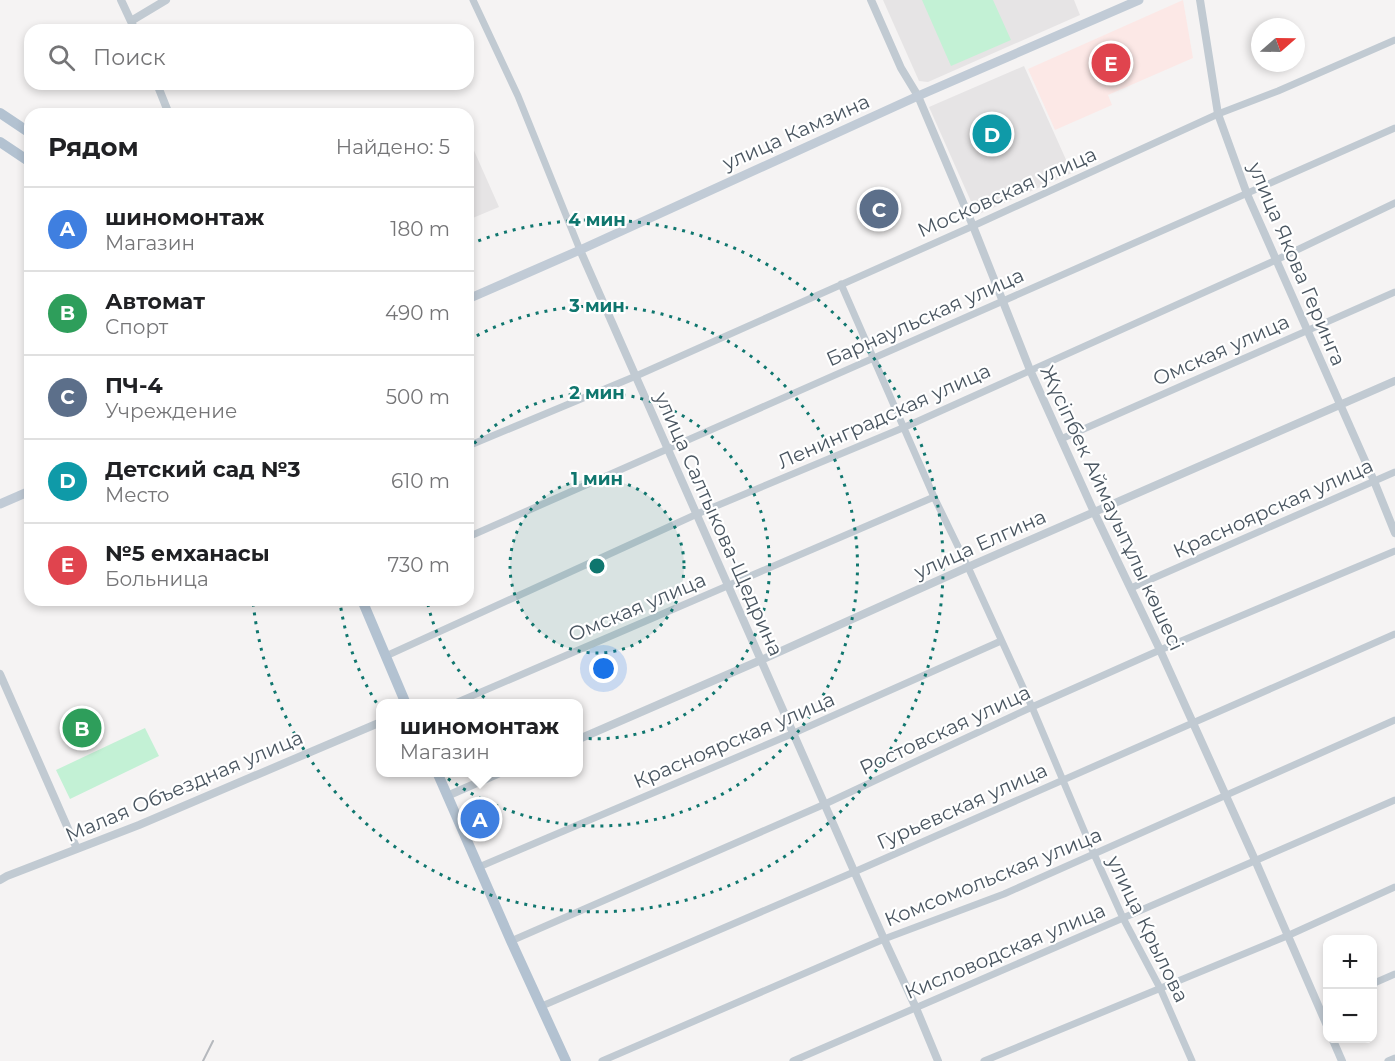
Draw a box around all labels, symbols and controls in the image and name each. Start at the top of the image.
north arrow [1251,18,1305,72]
search box [24,24,474,90]
pin: E [1092,40,1130,86]
icon: search [45,41,78,74]
text: Поиск [93,44,165,71]
street label: улица Камзина [718,89,873,176]
pin: D [972,112,1012,156]
text: Рядом [48,131,139,163]
text: Найдено: 5 [336,135,450,159]
street label: Московская улица [914,142,1100,242]
street label: улица Якова Геринга [1243,158,1351,369]
pin: C [860,186,898,232]
text: шиномонтаж [105,204,264,231]
text: 4 мин [568,209,626,231]
text: A [60,217,75,241]
text: 180 m [390,217,450,241]
text: Магазин [105,231,195,255]
street label: Барнаульская улица [822,263,1028,371]
text: Автомат [105,288,205,315]
text: 3 мин [568,295,625,317]
text: B [60,301,75,325]
text: 490 m [385,301,450,325]
street label: Омская улица [1149,309,1293,391]
text: Спорт [105,315,168,339]
street label: Ленинградская улица [774,358,994,474]
street label: Жүсіпбек Аймауытұлы көшесі [1035,362,1189,654]
text: ПЧ-4 [105,372,163,399]
text: 2 мин [569,382,625,404]
text: C [60,385,75,409]
text: 500 m [386,385,450,409]
street label: улица Салтыкова-Щедрина [649,387,788,660]
text: Учреждение [105,399,237,423]
street label: Красноярская улица [1169,453,1377,563]
text: Детский сад №3 [105,456,301,483]
text: 1 мин [571,468,623,490]
text: D [59,469,76,493]
text: 610 m [391,469,450,493]
text: Место [105,483,169,507]
street label: улица Елгина [909,504,1050,584]
text: №5 емханасы [105,540,270,567]
text: E [61,553,74,577]
text: 730 m [387,553,450,577]
centre of rings [587,556,607,576]
text: Больница [105,567,209,591]
street label: Омская улица [565,567,709,647]
your location [589,654,618,683]
street label: Ростовская улица [856,680,1034,780]
street label: Красноярская улица [630,687,838,793]
popup [376,699,583,777]
pin: B [62,706,101,750]
text: шиномонтаж [400,713,559,740]
street label: Малая Объездная улица [62,725,306,847]
text: Магазин [400,740,490,764]
street label: Гурьевская улица [873,758,1051,854]
pin: A [460,796,500,842]
street label: Комсомольская улица [881,822,1105,932]
street label: улица Крылова [1102,851,1194,1006]
street label: Кисловодская улица [901,898,1109,1004]
map controls [1323,935,1377,1043]
button: + [1323,935,1377,989]
button: − [1323,989,1377,1043]

